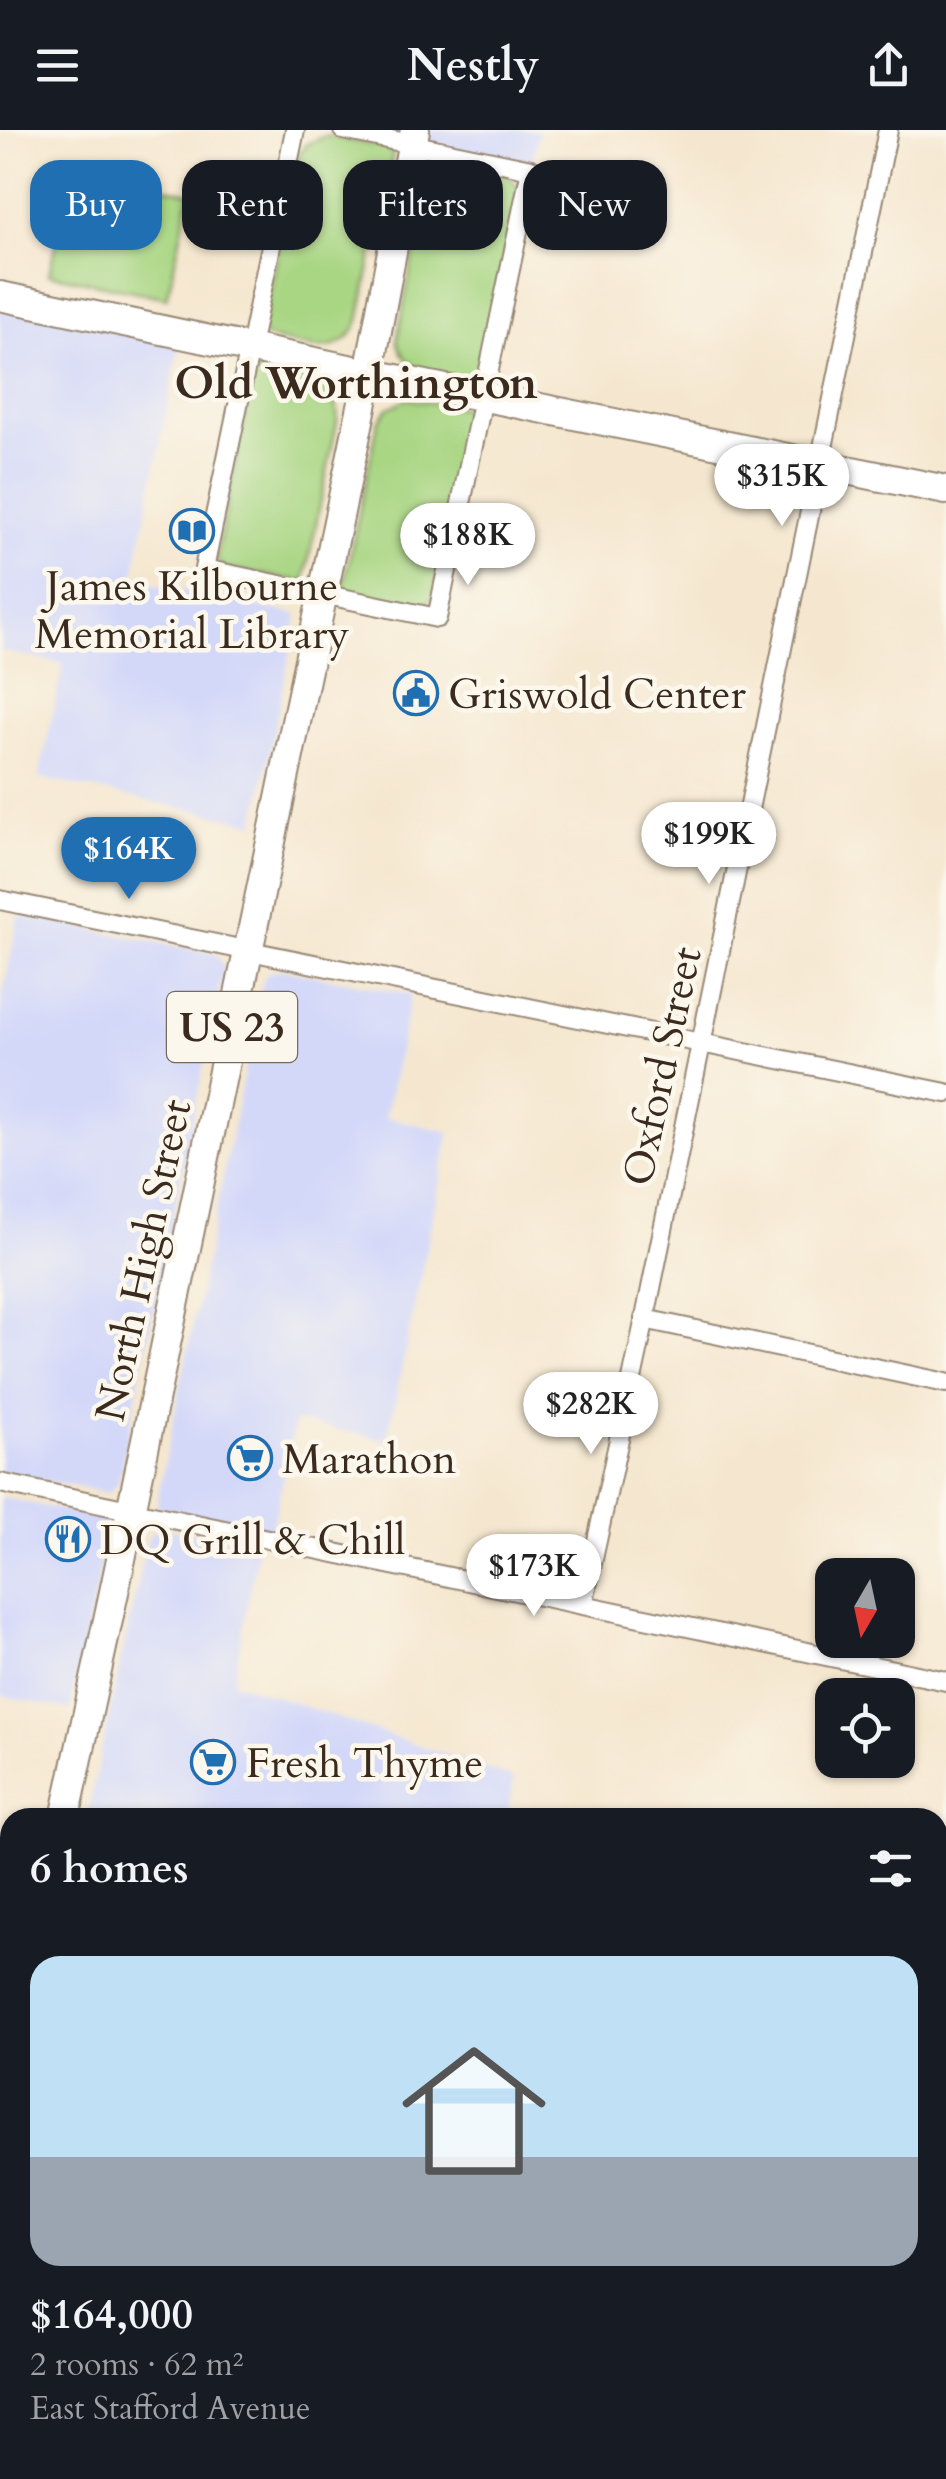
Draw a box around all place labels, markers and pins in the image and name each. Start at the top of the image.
pin: $315K [712,444,852,529]
pin: $188K [398,503,538,588]
library icon: James Kilbourne Memorial Library [169,508,215,554]
place label: James Kilbourne Memorial Library [35,558,349,663]
place label: Griswold Center [448,666,747,723]
public building icon: Griswold Center [393,670,439,716]
pin: $199K [639,802,779,887]
pin: $164K [59,817,199,902]
pin: $282K [521,1372,661,1457]
place label: Marathon [282,1431,456,1488]
supermarket icon: Marathon [227,1435,273,1481]
place label: DQ Grill & Chill [100,1512,406,1569]
restaurant icon: DQ Grill & Chill [45,1516,91,1562]
pin: $173K [464,1534,604,1619]
place label: Fresh Thyme [246,1735,483,1792]
supermarket icon: Fresh Thyme [190,1739,236,1785]

